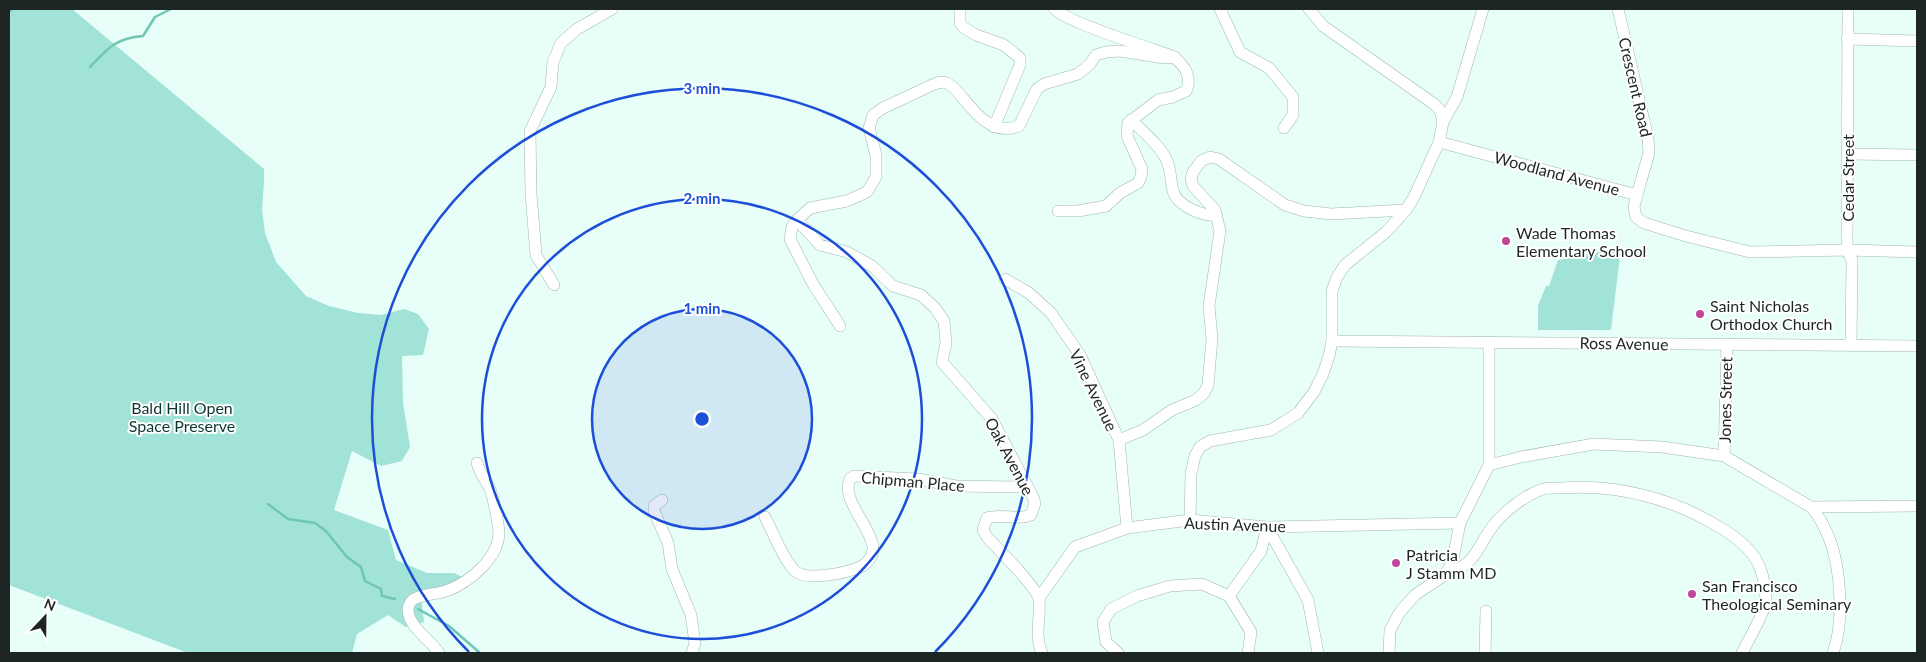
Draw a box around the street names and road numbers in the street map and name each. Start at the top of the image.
street label: Crescent Road [1615,35,1657,139]
street label: Cedar Street [1838,134,1857,222]
street label: Woodland Avenue [1492,147,1622,199]
street label: Ross Avenue [1579,333,1669,353]
street label: Vine Avenue [1066,346,1122,434]
street label: Jones Street [1715,357,1735,443]
street label: Oak Avenue [982,414,1038,498]
street label: Chipman Place [860,467,966,495]
street label: Austin Avenue [1184,513,1286,535]

